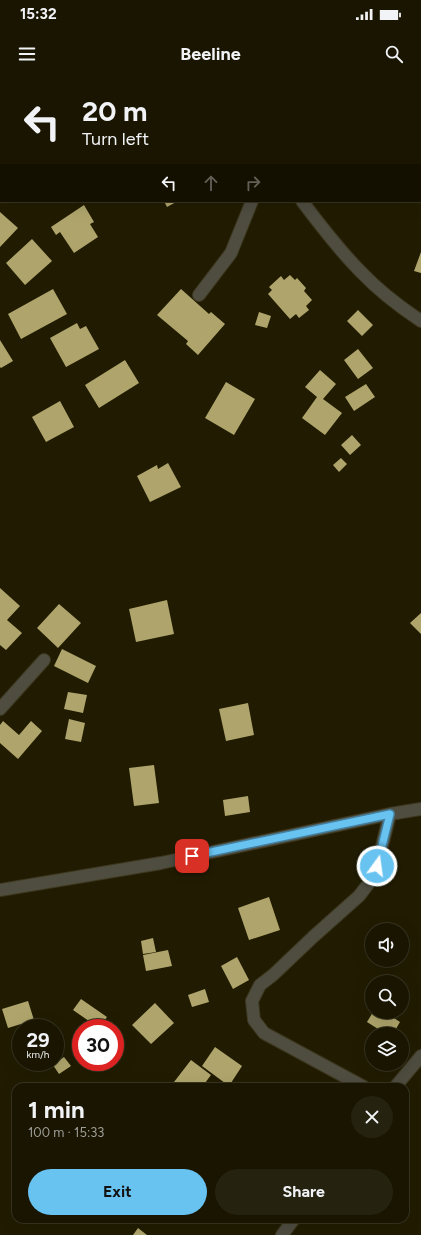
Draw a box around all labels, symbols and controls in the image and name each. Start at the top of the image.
text: 15:32 [20,5,57,23]
icon: menu [16,43,38,65]
text: Beeline [180,43,241,65]
icon: search [383,43,405,65]
text: 20 m [82,94,147,128]
icon: left [16,96,68,148]
text: Turn left [82,128,149,150]
icon: left [158,172,180,194]
icon: ahead [200,172,222,194]
icon: right [242,172,264,194]
pin [175,839,209,873]
icon: arrive [181,845,203,867]
position arrow [356,845,398,887]
map controls [365,923,409,1071]
button: sound [365,923,409,967]
button: search [365,975,409,1019]
speed limit sign: 30 [72,1019,124,1071]
button: layers [365,1027,409,1071]
text: 29 [26,1028,50,1052]
text: km/h [27,1048,49,1061]
text: 1 min [28,1095,85,1124]
button: close [351,1096,393,1138]
text: 100 m · 15:33 [28,1125,104,1140]
button: Exit [28,1169,207,1215]
button: Share [215,1169,393,1215]

